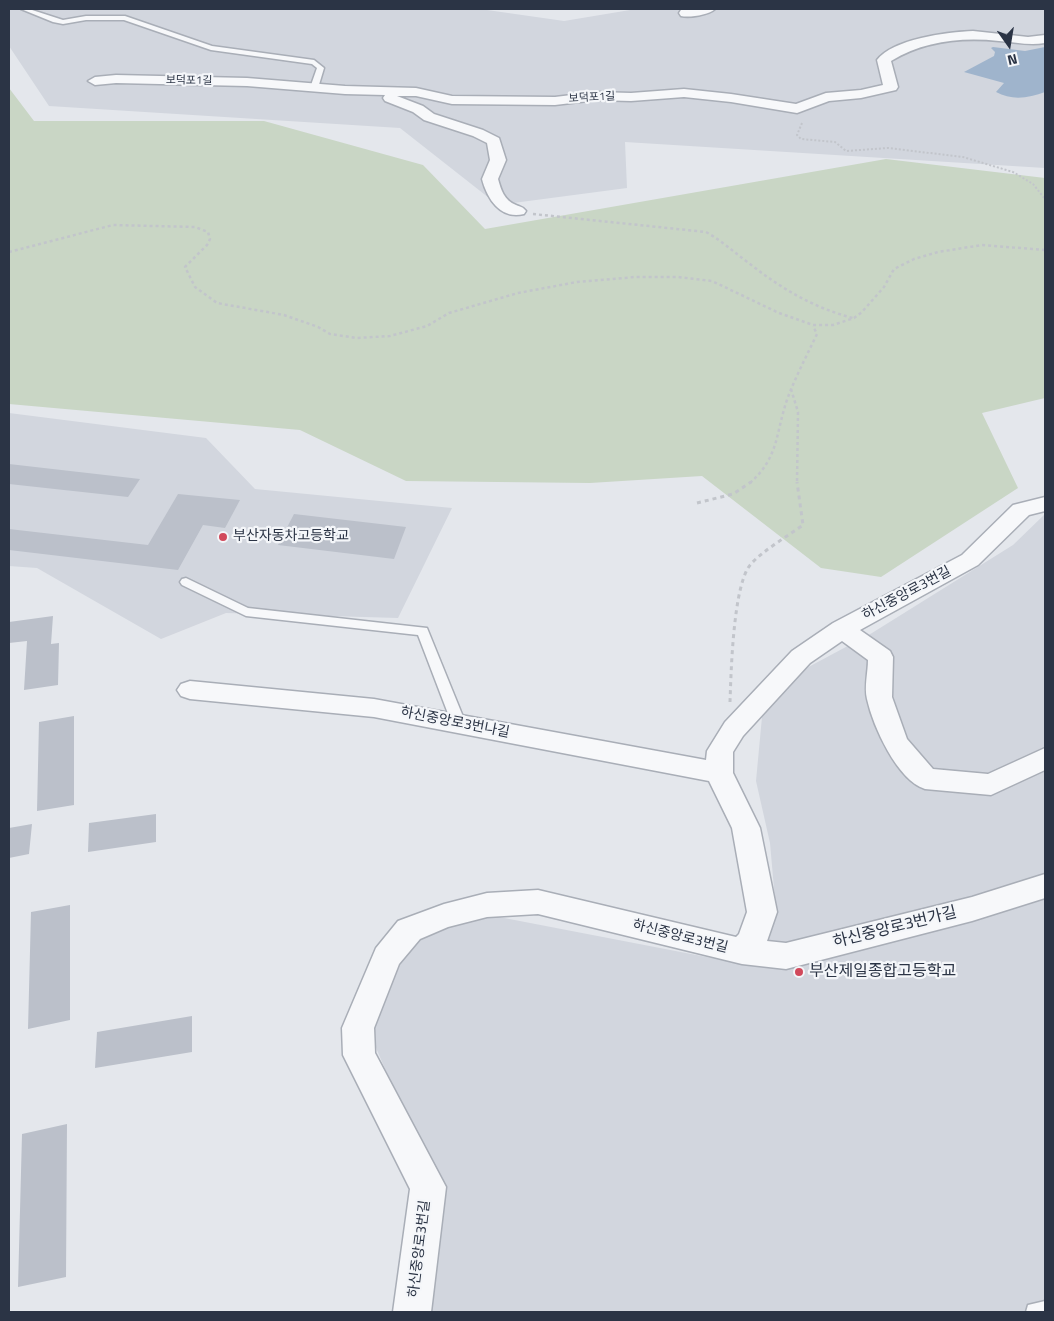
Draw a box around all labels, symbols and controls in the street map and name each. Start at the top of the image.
north arrow [984,20,1034,70]
text: N [1005,49,1020,71]
street label: 보덕포1길 [166,74,212,88]
street label: 보덕포1길 [568,90,616,106]
place label: 부산자동차고등학교 [233,529,349,545]
marker: 부산자동차고등학교 [217,531,229,543]
street label: 하신중앙로3번길 [860,564,954,624]
street label: 하신중앙로3번나길 [399,704,511,742]
street label: 하신중앙로3번가길 [831,903,959,953]
street label: 하신중앙로3번길 [630,917,730,957]
place label: 부산제일종합고등학교 [809,962,956,982]
marker: 부산제일종합고등학교 [793,966,805,978]
street label: 하신중앙로3번길 [406,1199,434,1299]

